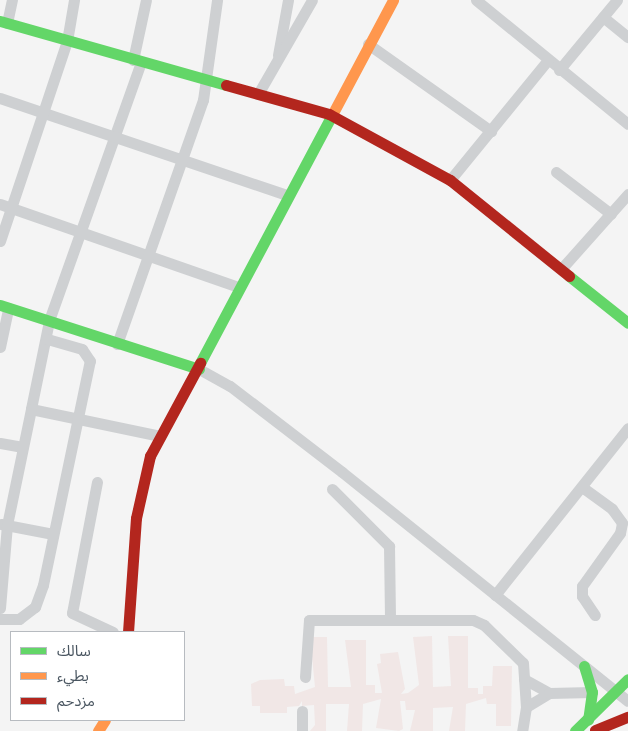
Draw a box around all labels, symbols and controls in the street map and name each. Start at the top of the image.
legend [10,631,185,721]
text: سالك [57,641,91,661]
text: بطيء [57,666,89,686]
text: مزدحم [57,691,95,711]

